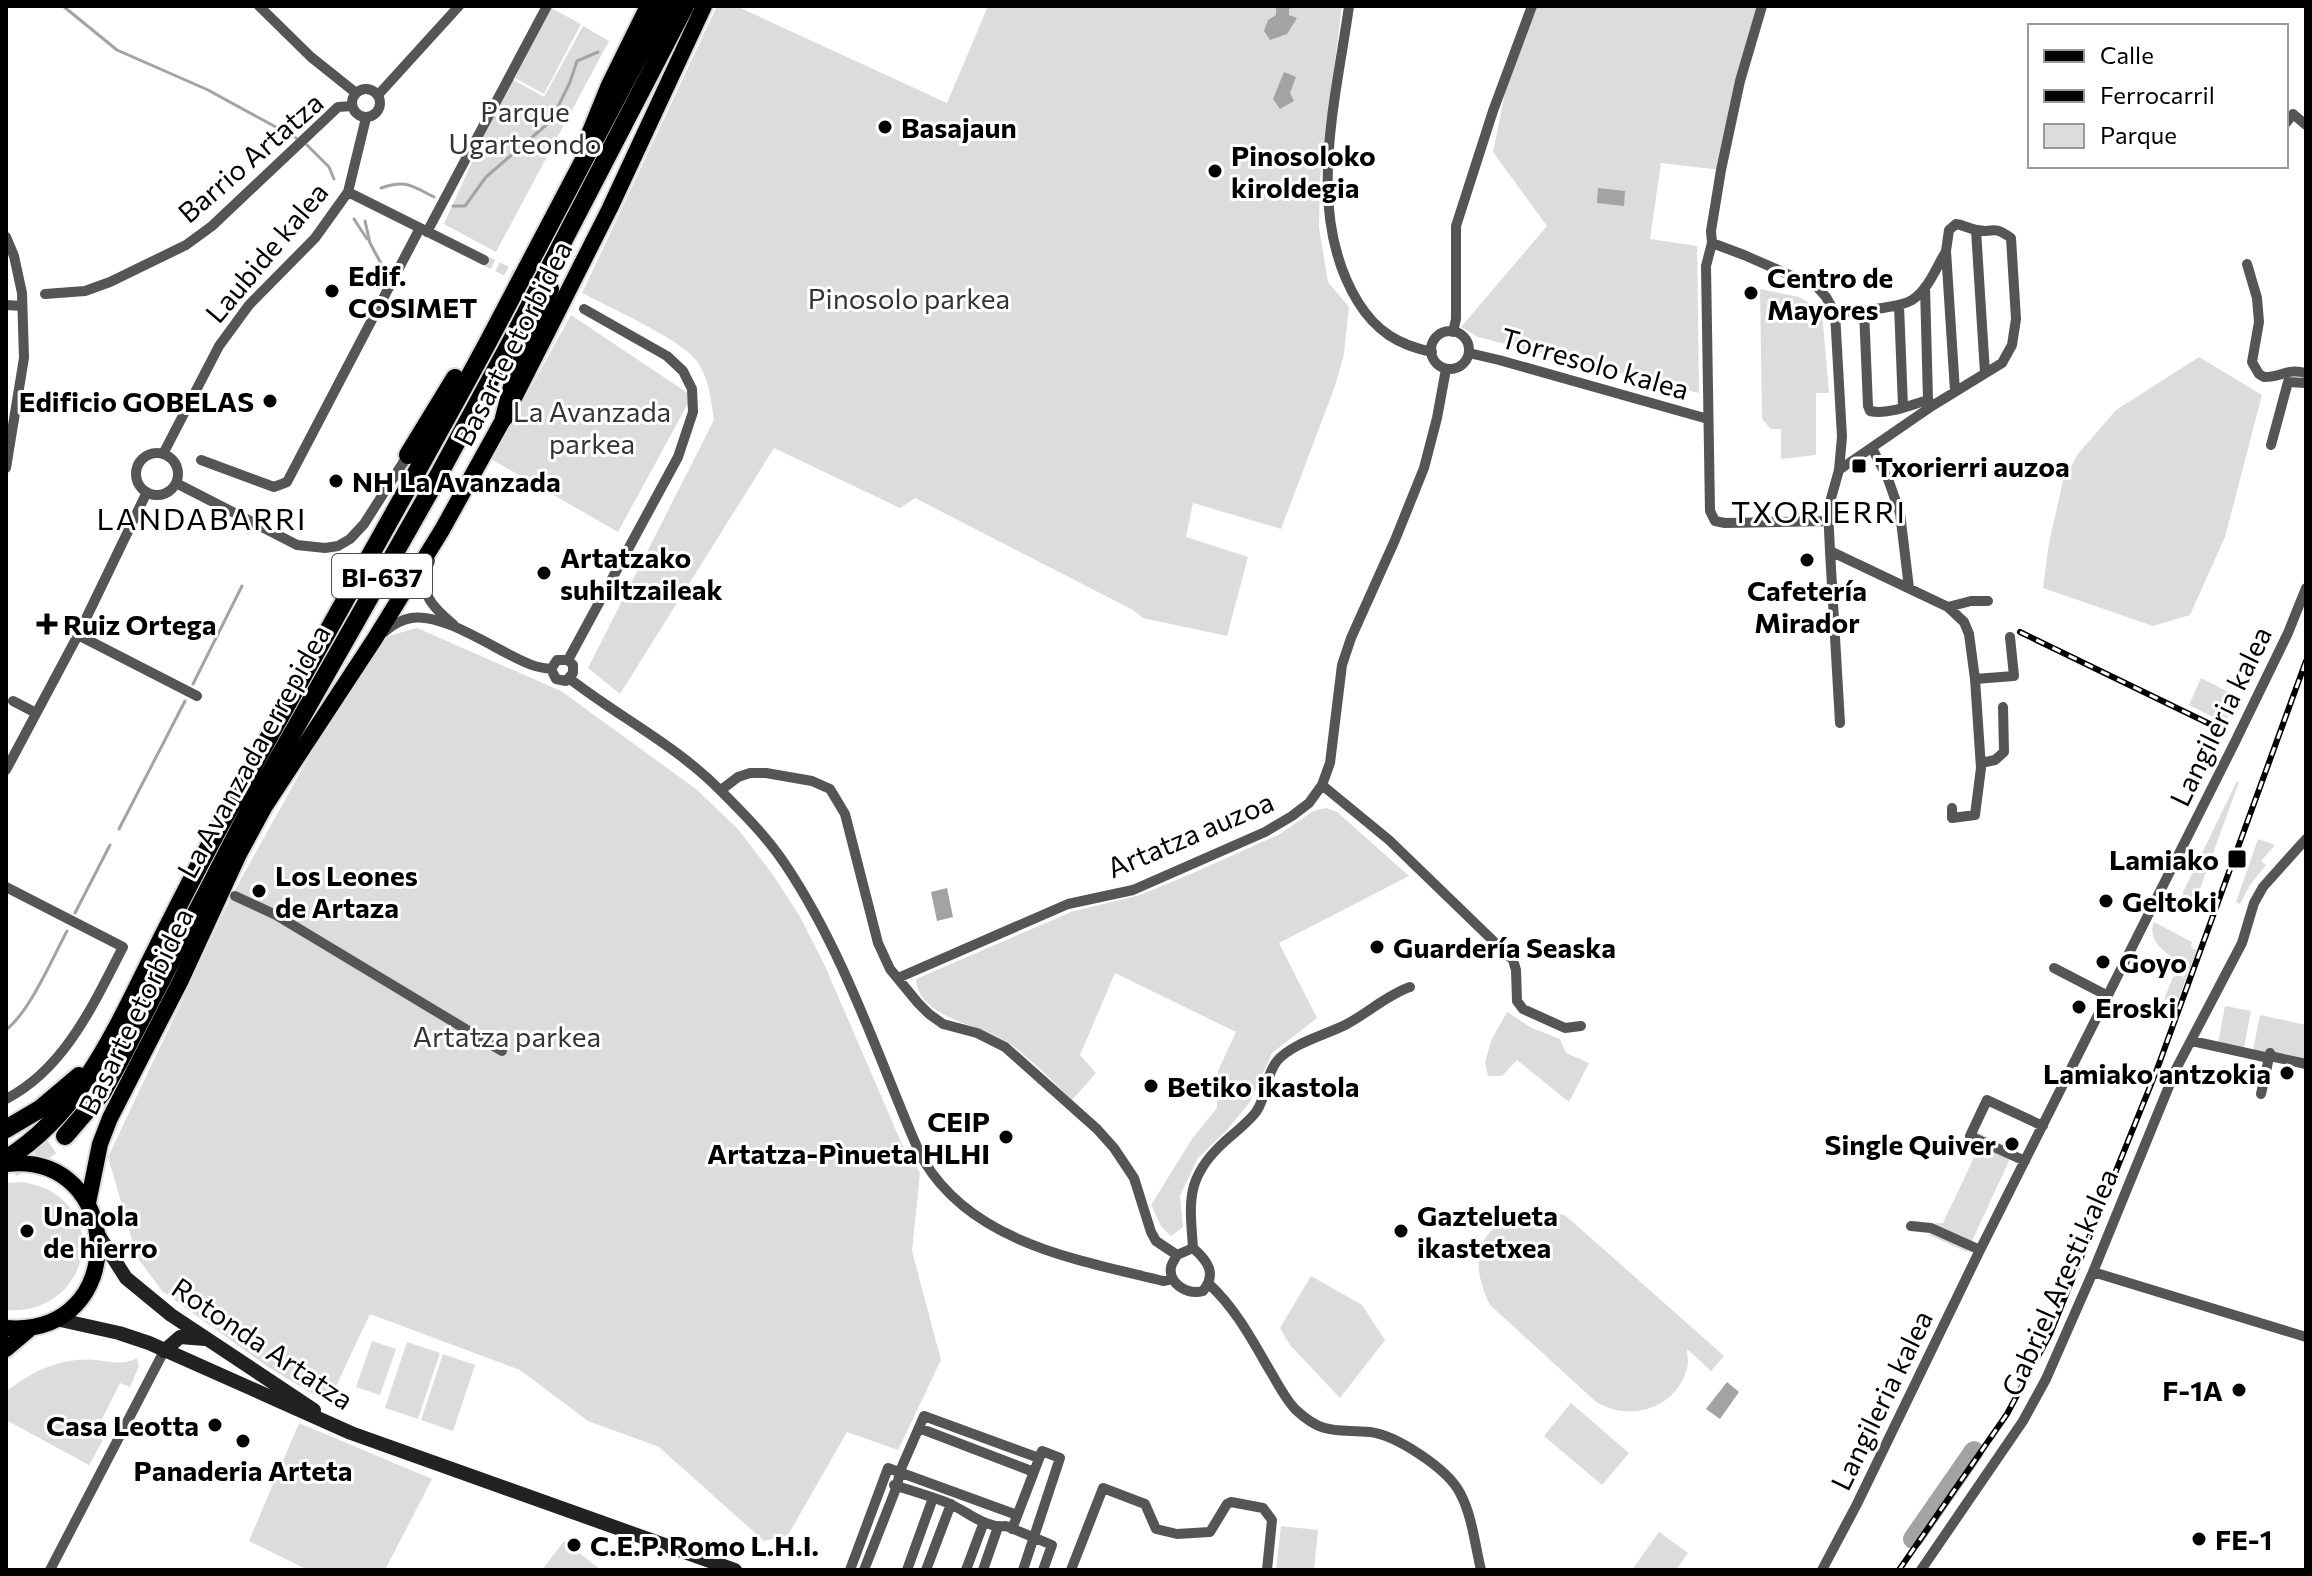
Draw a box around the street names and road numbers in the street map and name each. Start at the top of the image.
street label: Barrio Artatza [171,85,329,229]
street label: Laubide kalea [197,175,335,329]
street label: Basarte etorbidea [446,235,578,451]
street label: Torresolo kalea [1497,320,1693,406]
road number: BI-637 [332,554,432,598]
street label: La Avanzada errepidea [169,618,337,884]
street label: Langileria kalea [2162,621,2278,811]
street label: Artatza auzoa [1102,784,1278,884]
street label: Basarte etorbidea [70,902,200,1120]
street label: Gabriel Aresti kalea [1994,1163,2124,1401]
street label: Rotonda Artatza [166,1270,360,1416]
street label: Langileria kalea [1823,1305,1939,1495]

